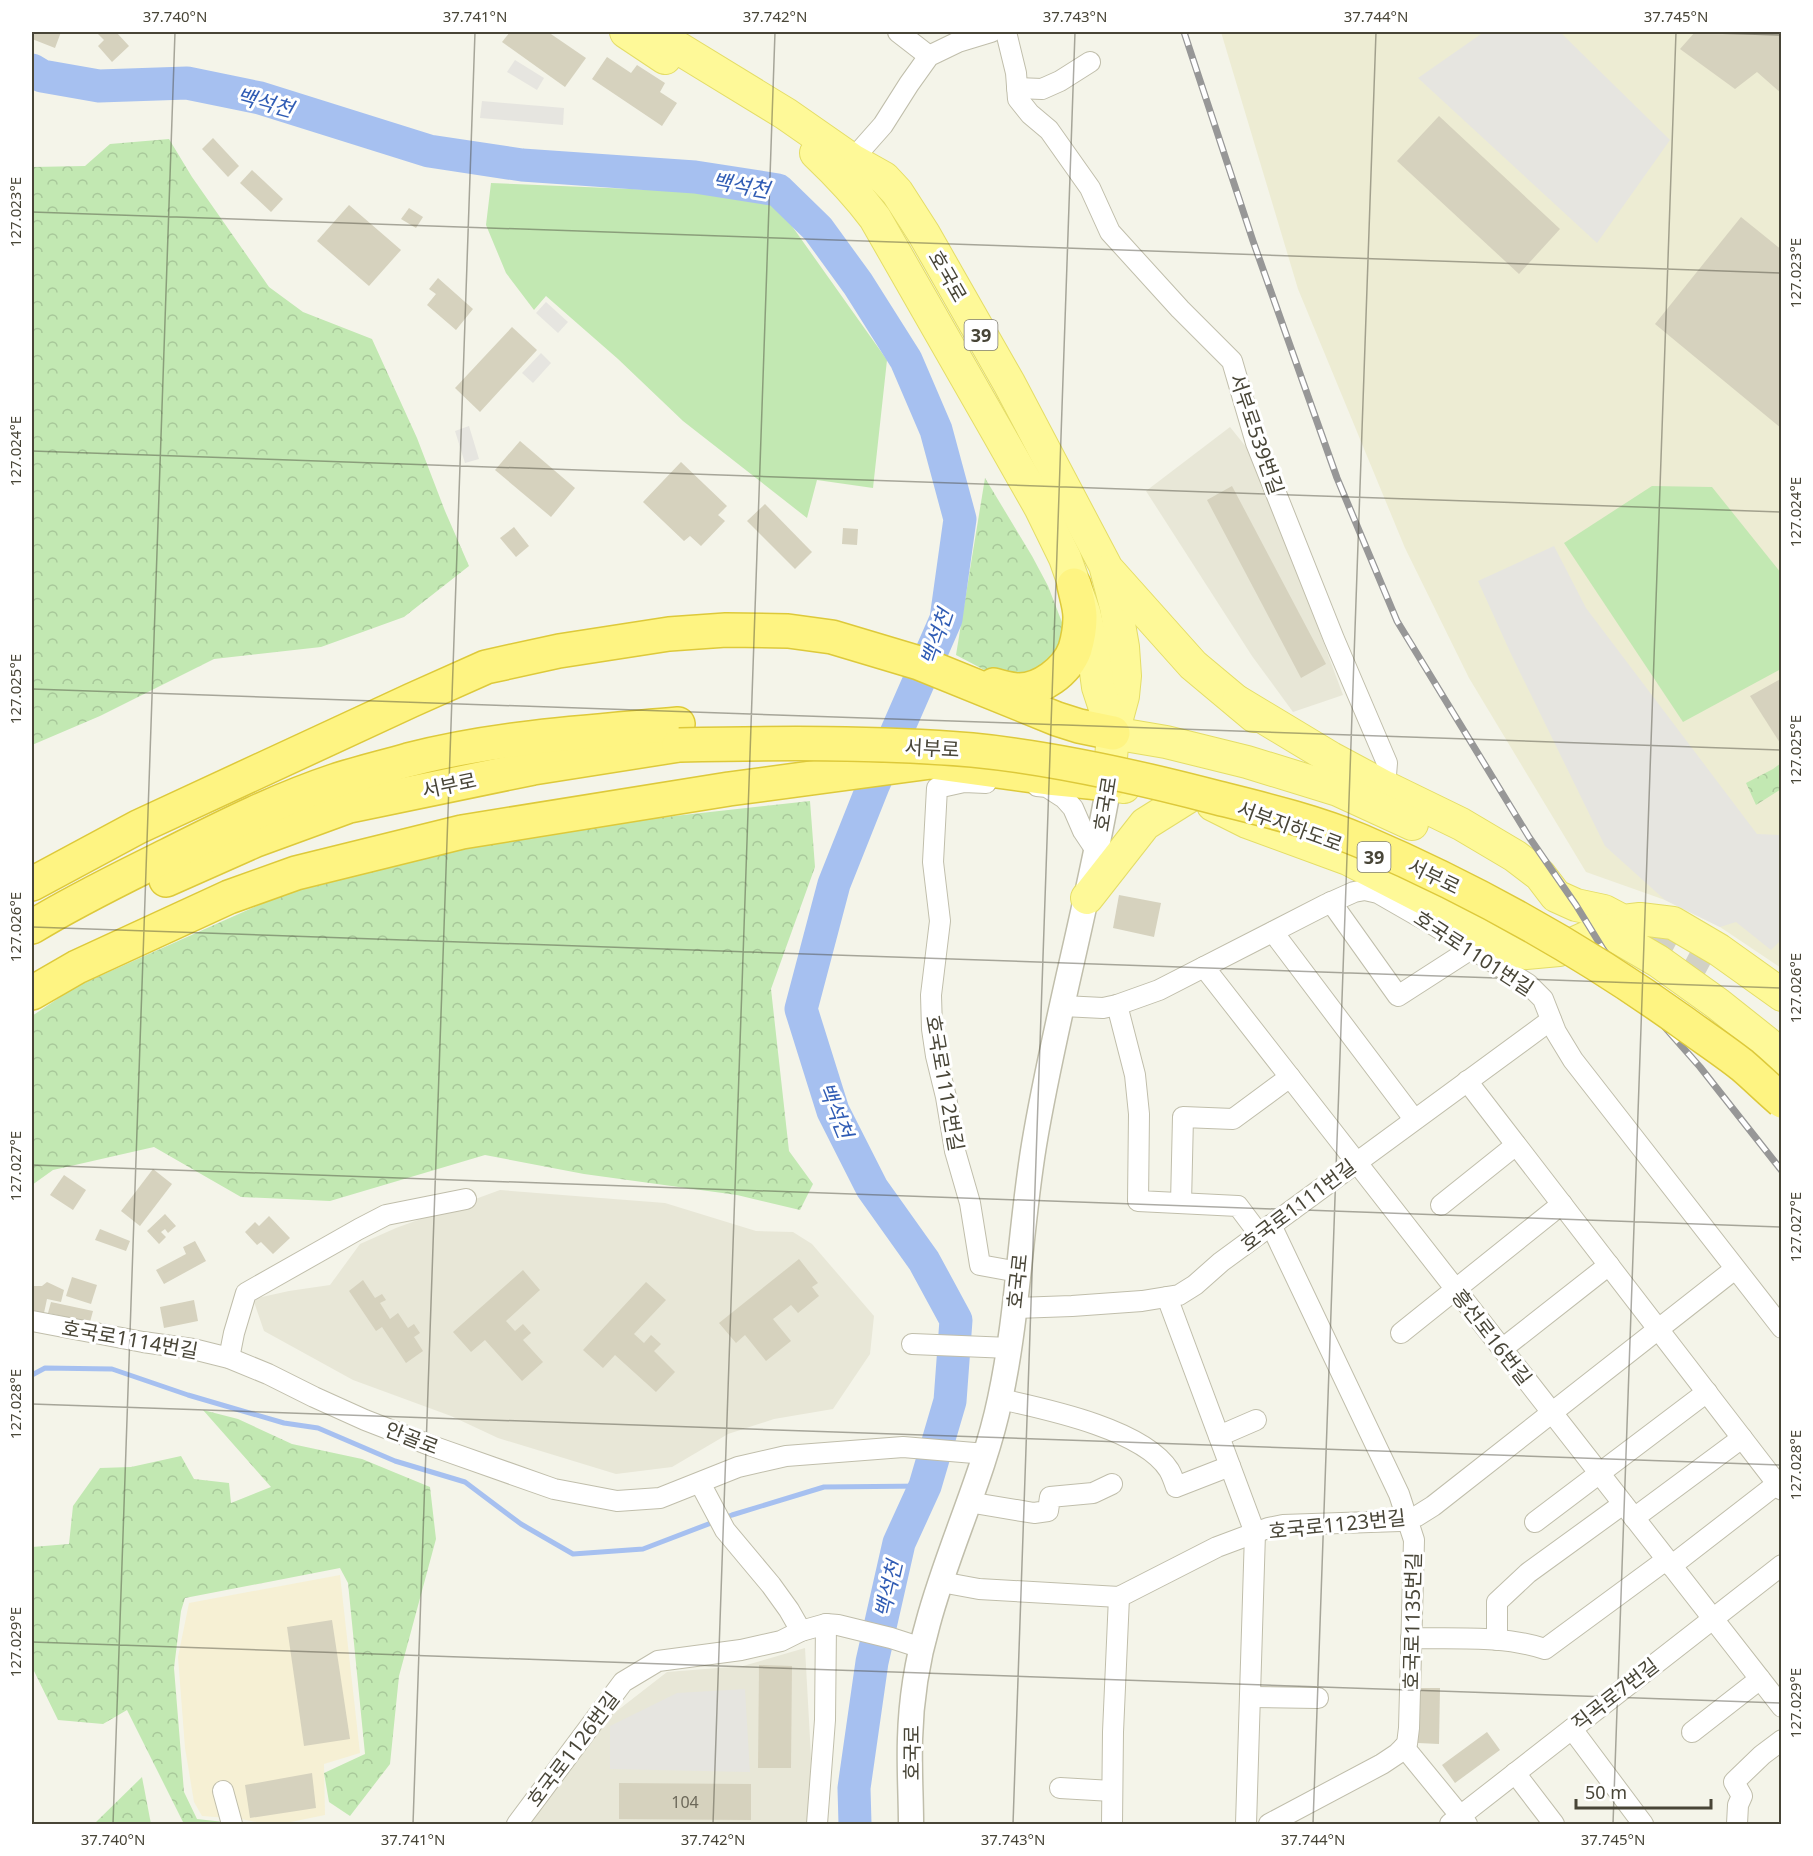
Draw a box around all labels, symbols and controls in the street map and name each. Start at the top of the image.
text: 37.740°N [143,6,207,26]
text: 37.741°N [443,6,507,26]
text: 37.742°N [743,6,807,26]
text: 37.743°N [1043,6,1107,26]
text: 37.744°N [1344,6,1408,26]
text: 37.745°N [1644,6,1708,26]
water label: 백석천 [233,81,299,124]
water label: 백석천 [710,166,775,204]
text: 127.023°E [5,177,25,247]
text: 127.023°E [1785,238,1805,308]
street label: 호국로 [923,245,973,307]
road number: 39 [964,320,998,350]
street label: 서부로539번길 [1224,370,1290,498]
text: 127.024°E [5,416,25,486]
text: 127.024°E [1785,477,1805,547]
water label: 백석천 [913,603,960,669]
text: 127.025°E [5,654,25,724]
text: 127.025°E [1785,715,1805,785]
street label: 서부로 [904,733,960,763]
street label: 서부로 [419,766,479,804]
street label: 호국로 [1087,775,1123,833]
street label: 서부지하도로 [1234,794,1346,858]
road number: 39 [1358,842,1390,872]
street label: 서부로 [1403,852,1465,900]
text: 127.026°E [5,892,25,962]
street label: 호국로1101번길 [1409,904,1539,1002]
text: 127.026°E [1785,953,1805,1023]
street label: 호국로1112번길 [920,1013,970,1153]
water label: 백석천 [812,1078,861,1145]
text: 127.027°E [5,1131,25,1201]
street label: 호국로1111번길 [1235,1153,1361,1257]
text: 127.027°E [1785,1192,1805,1262]
street label: 호국로 [1001,1252,1033,1310]
street label: 흥선로16번길 [1446,1283,1538,1391]
street label: 호국로1114번길 [60,1314,200,1364]
text: 127.028°E [5,1369,25,1439]
street label: 안골로 [381,1416,443,1460]
text: 127.028°E [1785,1430,1805,1500]
street label: 호국로1123번길 [1267,1503,1407,1545]
street label: 호국로1135번길 [1397,1552,1427,1690]
water label: 백석천 [868,1555,909,1620]
text: 127.029°E [5,1607,25,1677]
street label: 직곡로7번길 [1566,1652,1664,1736]
text: 127.029°E [1785,1668,1805,1738]
street label: 호국로1126번길 [521,1686,625,1812]
street label: 호국로 [898,1725,925,1781]
scale bar [1576,1772,1711,1810]
text: 50 m [1585,1780,1627,1804]
house number: 104 [671,1791,699,1813]
text: 37.740°N [81,1829,145,1849]
text: 37.741°N [381,1829,445,1849]
text: 37.742°N [681,1829,745,1849]
text: 37.743°N [981,1829,1045,1849]
text: 37.744°N [1281,1829,1345,1849]
text: 37.745°N [1581,1829,1645,1849]

